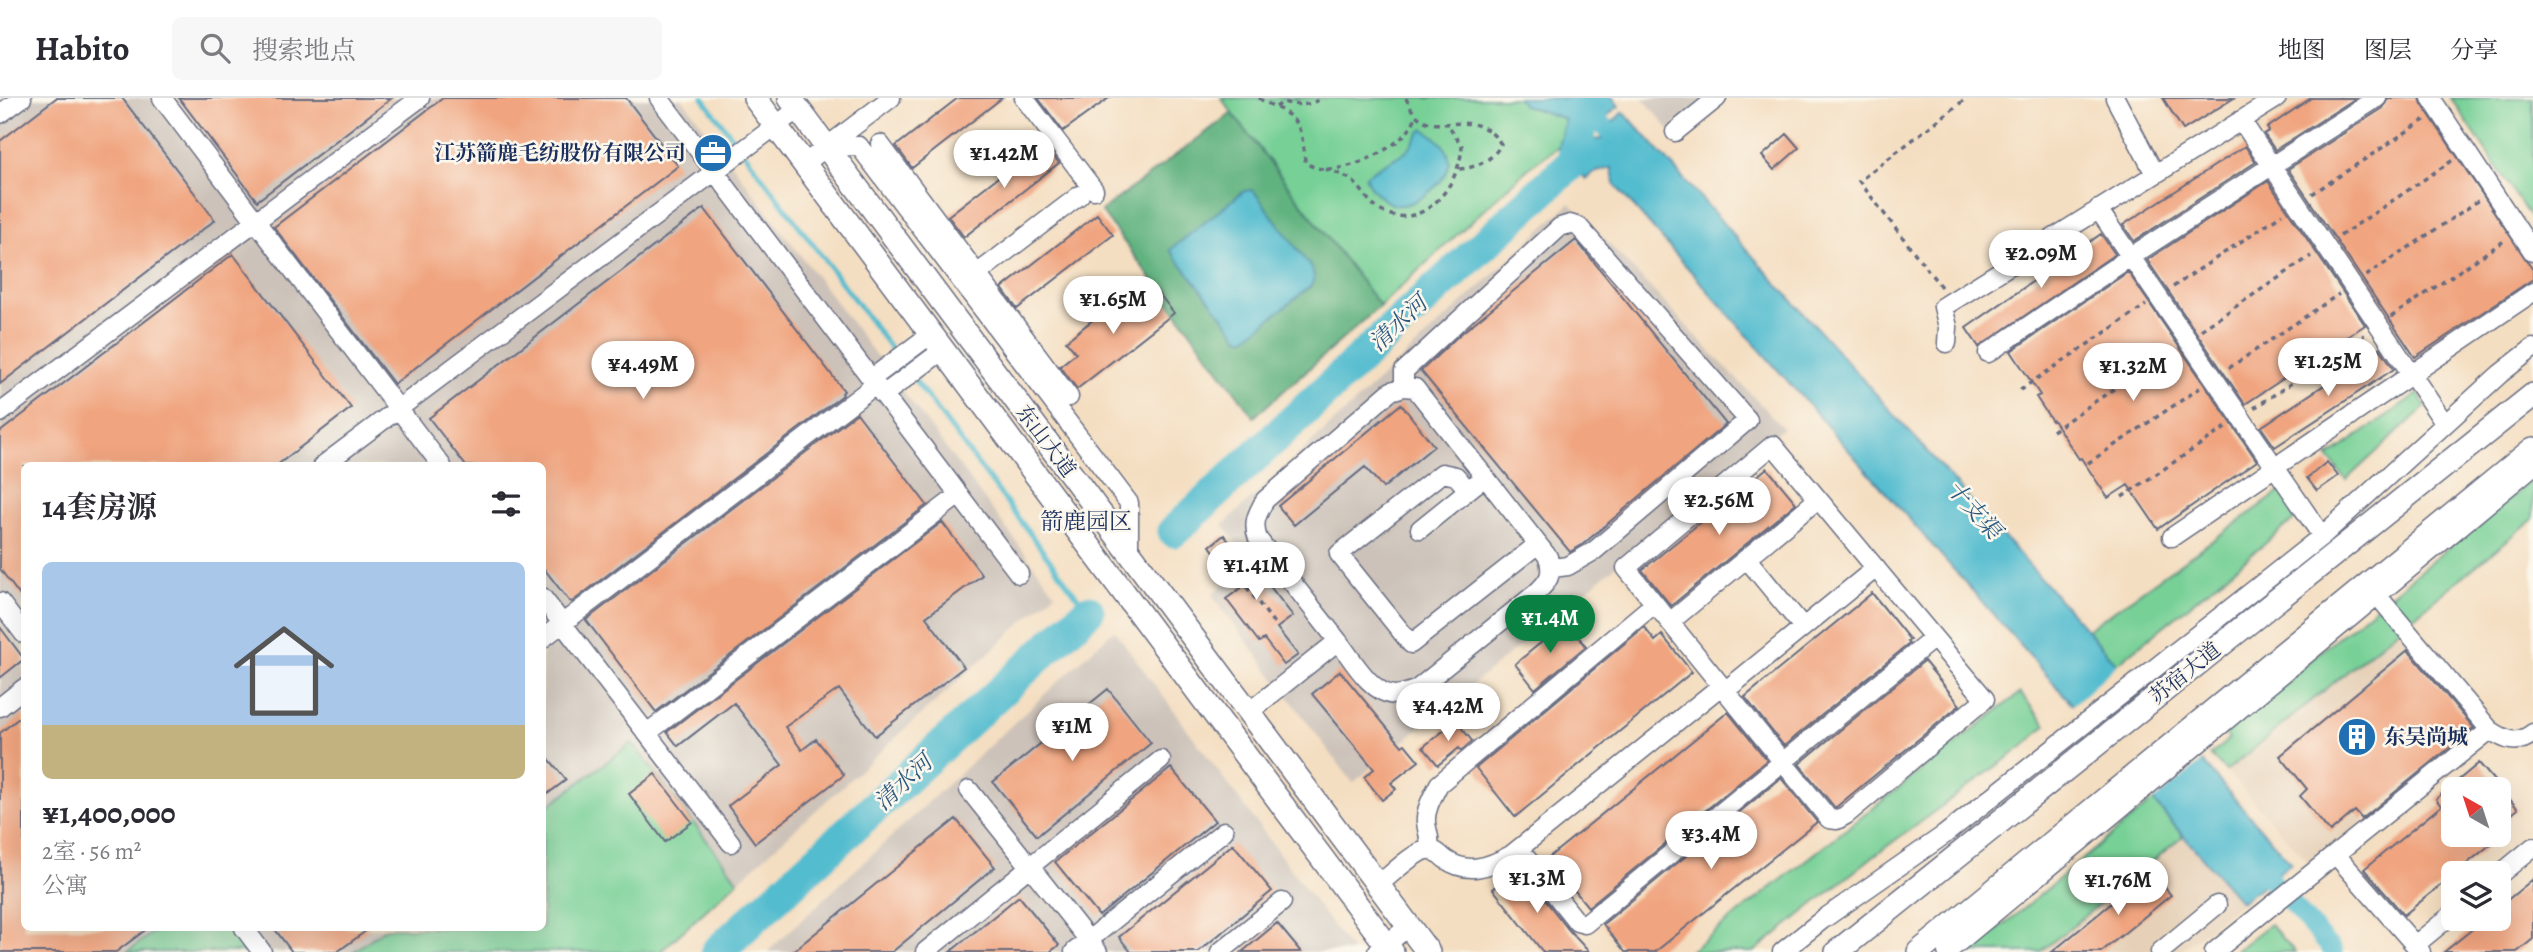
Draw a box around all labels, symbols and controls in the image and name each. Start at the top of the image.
search box [172,17,662,80]
text: Habito [35,26,130,71]
icon: search [196,29,234,67]
text: 搜索地点 [252,33,356,68]
text: 地图 [2278,34,2326,66]
text: 图层 [2364,34,2412,66]
text: 分享 [2450,34,2498,66]
pin: ¥1.42M [947,130,1061,190]
office icon: 江苏箭鹿毛纺股份有限公司 [692,132,734,174]
text: ¥1.42M [969,137,1039,168]
place label: 江苏箭鹿毛纺股份有限公司 [434,139,686,167]
pin: ¥2.09M [1984,230,2098,290]
text: ¥2.09M [2005,237,2077,268]
pin: ¥1.65M [1056,276,1170,336]
text: ¥1.65M [1079,283,1147,314]
water label: 清水河 [1363,286,1437,358]
pin: ¥1.25M [2271,338,2385,398]
pin: ¥4.49M [586,342,700,401]
pin: ¥1.32M [2076,344,2190,403]
text: ¥1.25M [2294,345,2362,376]
text: ¥4.49M [607,348,679,379]
text: ¥1.32M [2099,350,2167,381]
street label: 东山大道 [1010,399,1082,483]
water label: 十支渠 [1939,473,2010,548]
pin: ¥2.56M [1662,478,1776,537]
text: ¥2.56M [1684,484,1754,515]
icon: filters [487,485,525,523]
text: 14套房源 [42,487,157,527]
district label: 箭鹿园区 [1040,506,1132,537]
pin: ¥1.41M [1199,542,1313,602]
text: ¥1.41M [1223,549,1289,580]
pin: ¥1.4M [1501,596,1599,655]
text: ¥1.4M [1521,602,1579,633]
icon: home [221,608,347,734]
street label: 苏宿大道 [2144,636,2226,710]
pin: ¥4.42M [1391,684,1505,743]
text: ¥4.42M [1412,690,1484,721]
pin: ¥1M [1038,704,1106,763]
text: ¥1M [1052,710,1092,741]
building icon: 东吴尚城 [2336,716,2378,758]
place label: 东吴尚城 [2384,723,2468,751]
water label: 清水河 [868,745,942,817]
north arrow [2441,777,2511,847]
map controls [2441,777,2511,931]
text: ¥1,400,000 [42,793,176,833]
pin: ¥3.4M [1662,812,1760,871]
text: ¥3.4M [1681,818,1741,849]
text: 2室 · 56 m² [42,836,141,867]
pin: ¥1.3M [1488,856,1586,915]
pin: ¥1.76M [2061,858,2175,917]
button: layers [2441,861,2511,931]
text: ¥1.3M [1509,862,1566,893]
text: ¥1.76M [2084,864,2152,895]
text: 公寓 [42,870,88,901]

